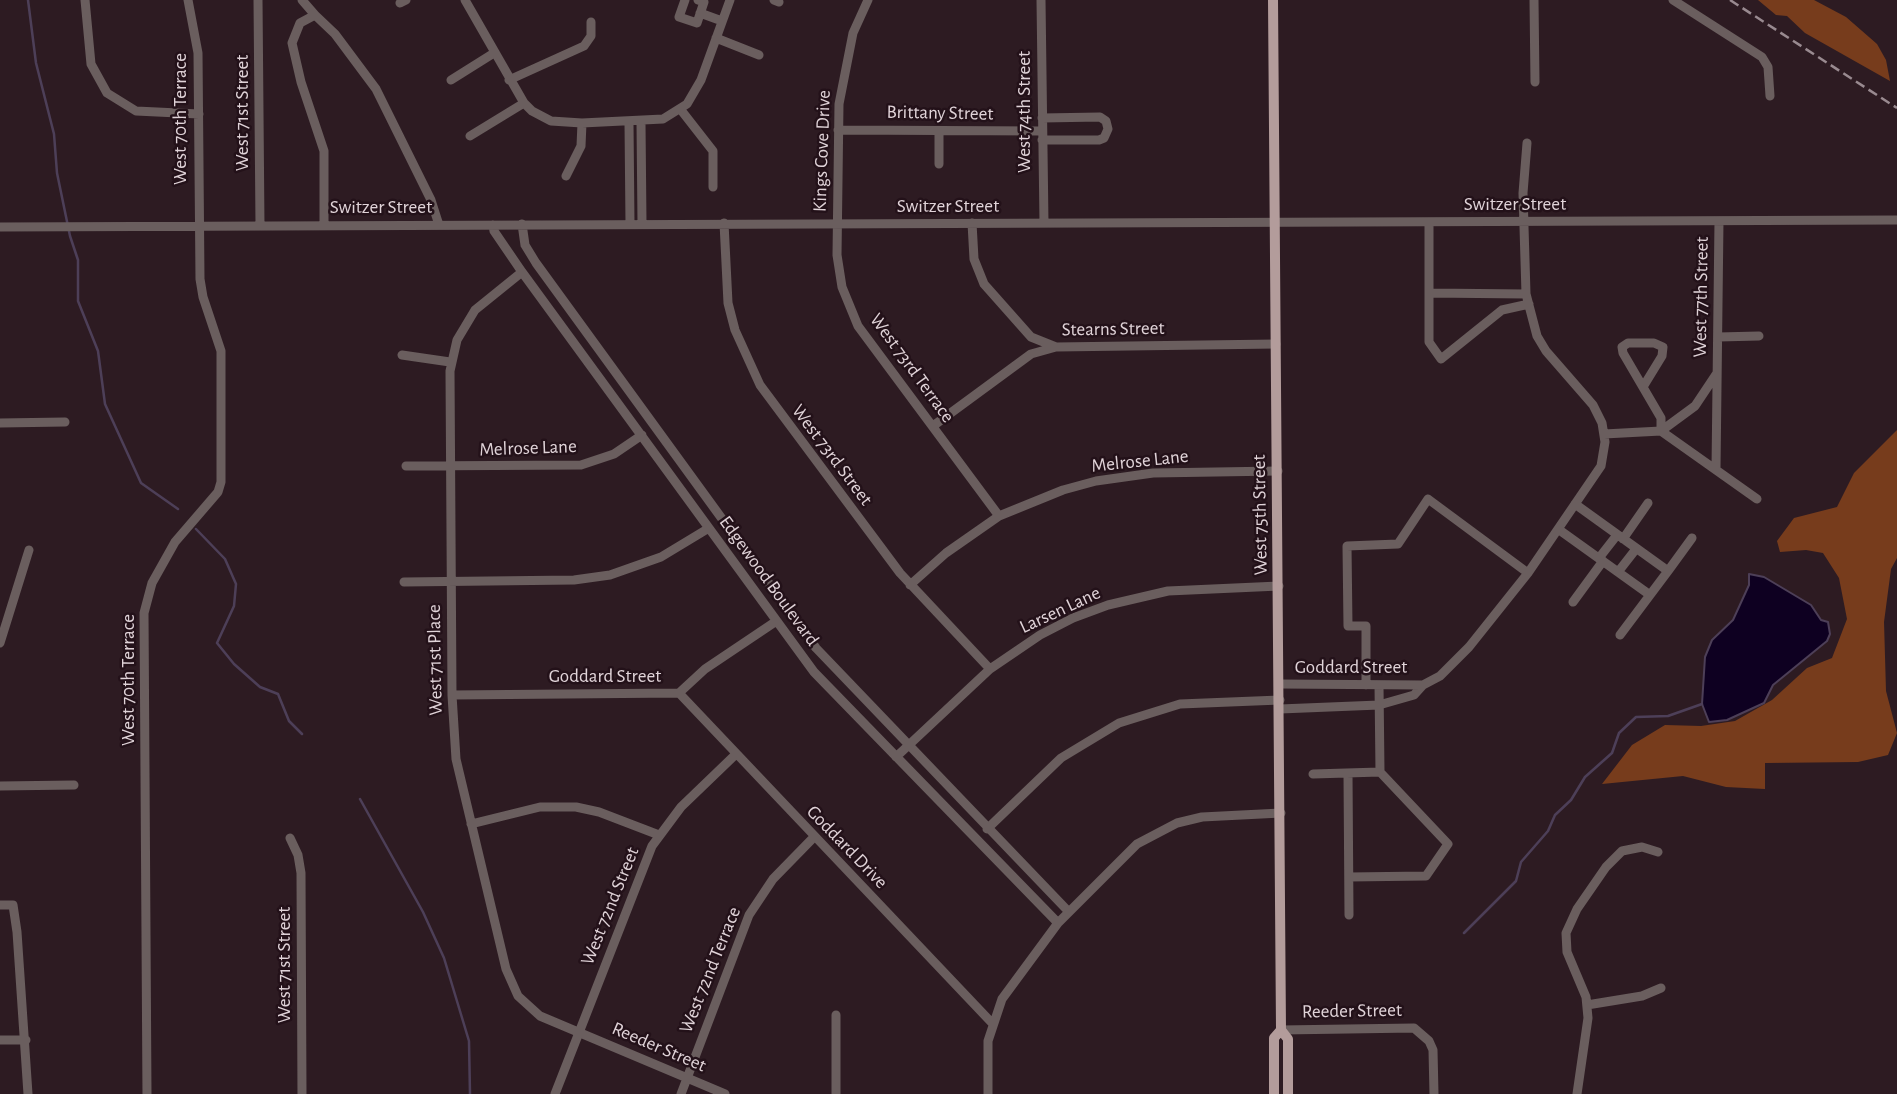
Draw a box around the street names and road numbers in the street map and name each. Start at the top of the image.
street label: West 74th Street [1013,51,1035,173]
street label: West 70th Terrace [169,53,191,185]
street label: West 71st Street [231,55,253,171]
street label: Kings Cove Drive [808,90,836,212]
street label: Brittany Street [886,101,994,125]
street label: Switzer Street [1464,193,1566,215]
street label: Switzer Street [897,195,999,217]
street label: Switzer Street [330,196,432,218]
street label: West 77th Street [1689,236,1713,358]
street label: West 73rd Terrace [865,309,959,427]
street label: Stearns Street [1061,317,1165,341]
street label: West 73rd Street [787,400,877,510]
street label: Melrose Lane [479,435,577,461]
street label: Melrose Lane [1090,445,1190,477]
street label: West 75th Street [1248,454,1272,576]
street label: Edgewood Boulevard [714,511,824,651]
street label: Larsen Lane [1016,581,1104,639]
street label: West 71st Place [423,604,447,716]
street label: West 70th Terrace [117,614,139,746]
street label: Goddard Street [1295,656,1407,678]
street label: Goddard Street [549,665,661,687]
street label: Goddard Drive [802,801,892,893]
street label: West 72nd Street [576,844,644,968]
street label: West 72nd Terrace [674,904,746,1036]
street label: West 71st Street [273,907,295,1023]
street label: Reeder Street [1302,999,1402,1023]
street label: Reeder Street [609,1017,709,1077]

